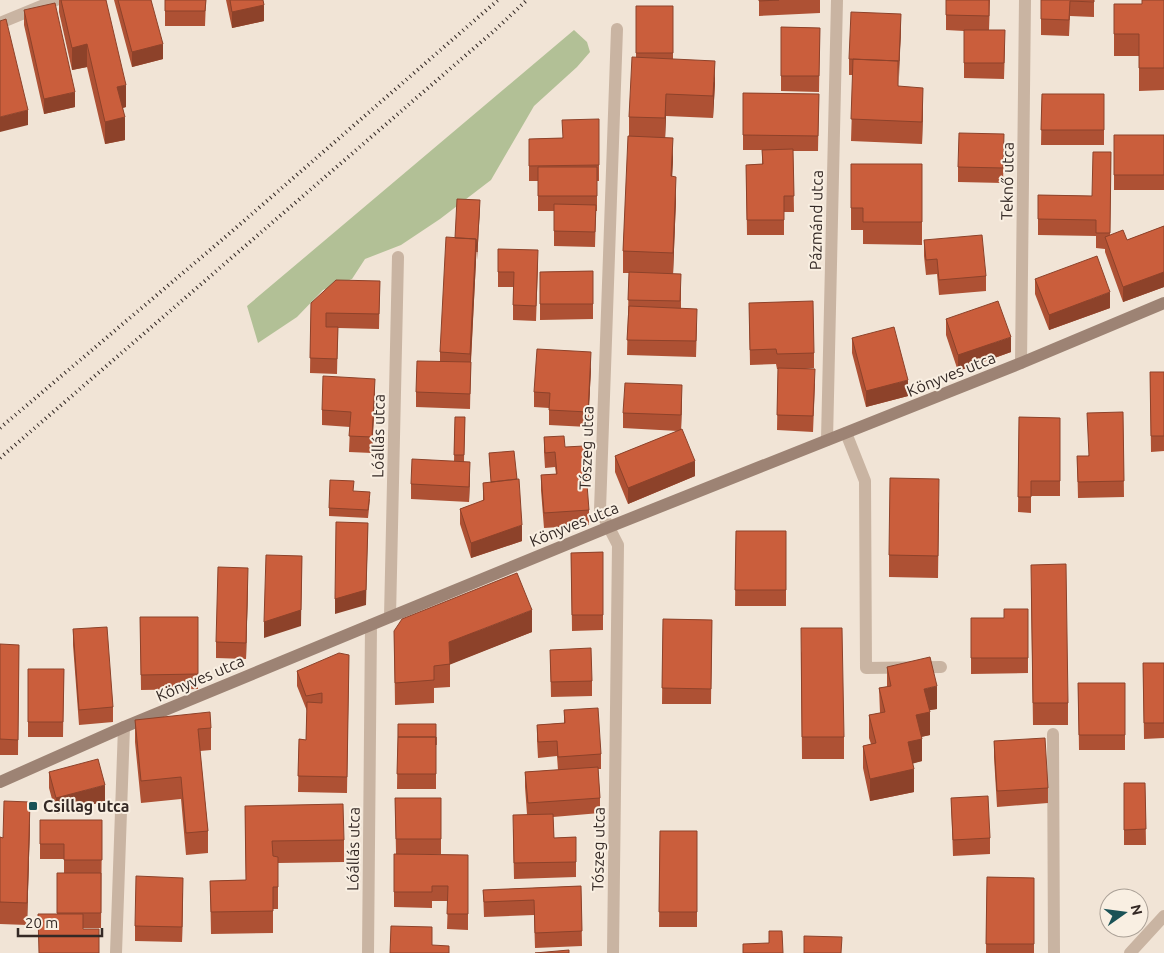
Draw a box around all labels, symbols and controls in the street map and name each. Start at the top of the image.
street label: Teknő utca [997,142,1017,220]
street label: Pázmánd utca [806,170,826,270]
street label: Könyves utca [904,348,998,400]
street label: Lóállás utca [368,394,388,478]
street label: Tószeg utca [576,406,596,490]
street label: Könyves utca [527,498,621,550]
street label: Könyves utca [153,651,247,705]
place label: Csillag utca [43,797,129,815]
marker: Csillag utca [27,800,39,812]
street label: Lóállás utca [343,807,363,891]
street label: Tószeg utca [588,807,608,891]
north arrow [1099,888,1149,938]
text: N [1128,903,1146,917]
scale bar [18,906,101,938]
text: 20 m [25,914,58,931]

